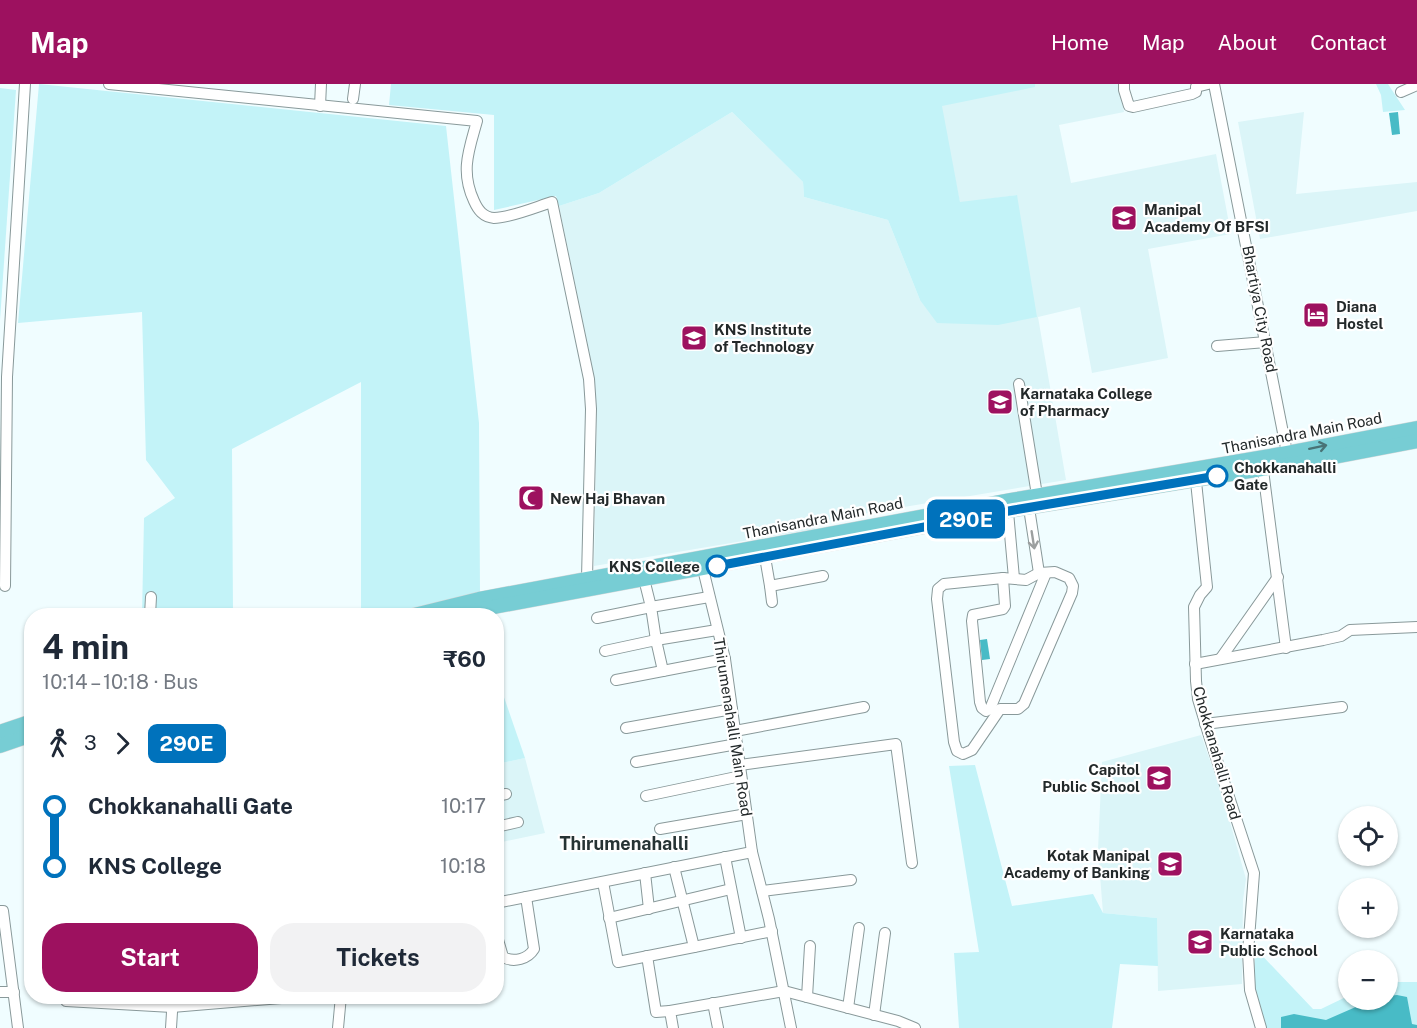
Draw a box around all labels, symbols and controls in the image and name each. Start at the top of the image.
text: Map [30,26,89,59]
text: Home [1051,30,1109,55]
text: Map [1142,30,1185,55]
text: About [1218,30,1277,55]
text: Contact [1310,30,1387,55]
place label: Manipal Academy Of BFSI [1144,201,1269,235]
school or university icon: Manipal Academy Of BFSI [1109,203,1139,233]
street label: Bhartiya City Road [1239,244,1281,374]
place label: Diana Hostel [1336,298,1383,332]
hotel icon: Diana Hostel [1301,300,1331,330]
place label: KNS Institute of Technology [714,321,815,355]
school or university icon: KNS Institute of Technology [679,323,709,353]
place label: Karnataka College of Pharmacy [1020,385,1152,419]
school or university icon: Karnataka College of Pharmacy [985,387,1015,417]
street label: Thanisandra Main Road [1221,409,1383,457]
one-way arrow [1308,441,1327,452]
place label: Chokkanahalli Gate [1234,459,1336,493]
marker: Chokkanahalli Gate [1206,465,1228,487]
mosque icon: New Haj Bhavan [516,483,546,513]
place label: New Haj Bhavan [550,490,665,507]
street label: Thanisandra Main Road [742,494,904,542]
line badge: 290E [924,500,1008,538]
text: 290E [939,507,993,532]
one-way arrow [1028,530,1039,550]
marker: KNS College [706,555,728,577]
place label: KNS College [609,558,700,575]
text: 4 min [42,628,129,666]
street label: Thirumenahalli Main Road [710,636,756,818]
text: ₹60 [443,646,486,672]
text: 10:14 – 10:18 · Bus [42,670,198,694]
street label: Chokkanahalli Road [1190,684,1244,822]
icon: walk [42,727,75,760]
icon: forward [106,727,139,760]
text: 3 [84,731,97,755]
text: 290E [160,731,214,756]
place label: Capitol Public School [1042,761,1140,795]
school or university icon: Capitol Public School [1144,763,1174,793]
text: Chokkanahalli Gate [88,793,293,819]
text: 10:17 [441,794,486,818]
map controls [1338,806,1398,1010]
button: locate [1338,806,1398,866]
district label: Thirumenahalli [559,833,689,854]
place label: Kotak Manipal Academy of Banking [1004,847,1151,881]
school or university icon: Kotak Manipal Academy of Banking [1155,849,1185,879]
text: KNS College [88,853,222,879]
text: 10:18 [440,854,486,878]
button: + [1338,878,1398,938]
button: Start [42,923,258,992]
button: Tickets [270,923,486,992]
place label: Karnataka Public School [1220,925,1318,959]
school or university icon: Karnataka Public School [1185,927,1215,957]
button: − [1338,950,1398,1010]

